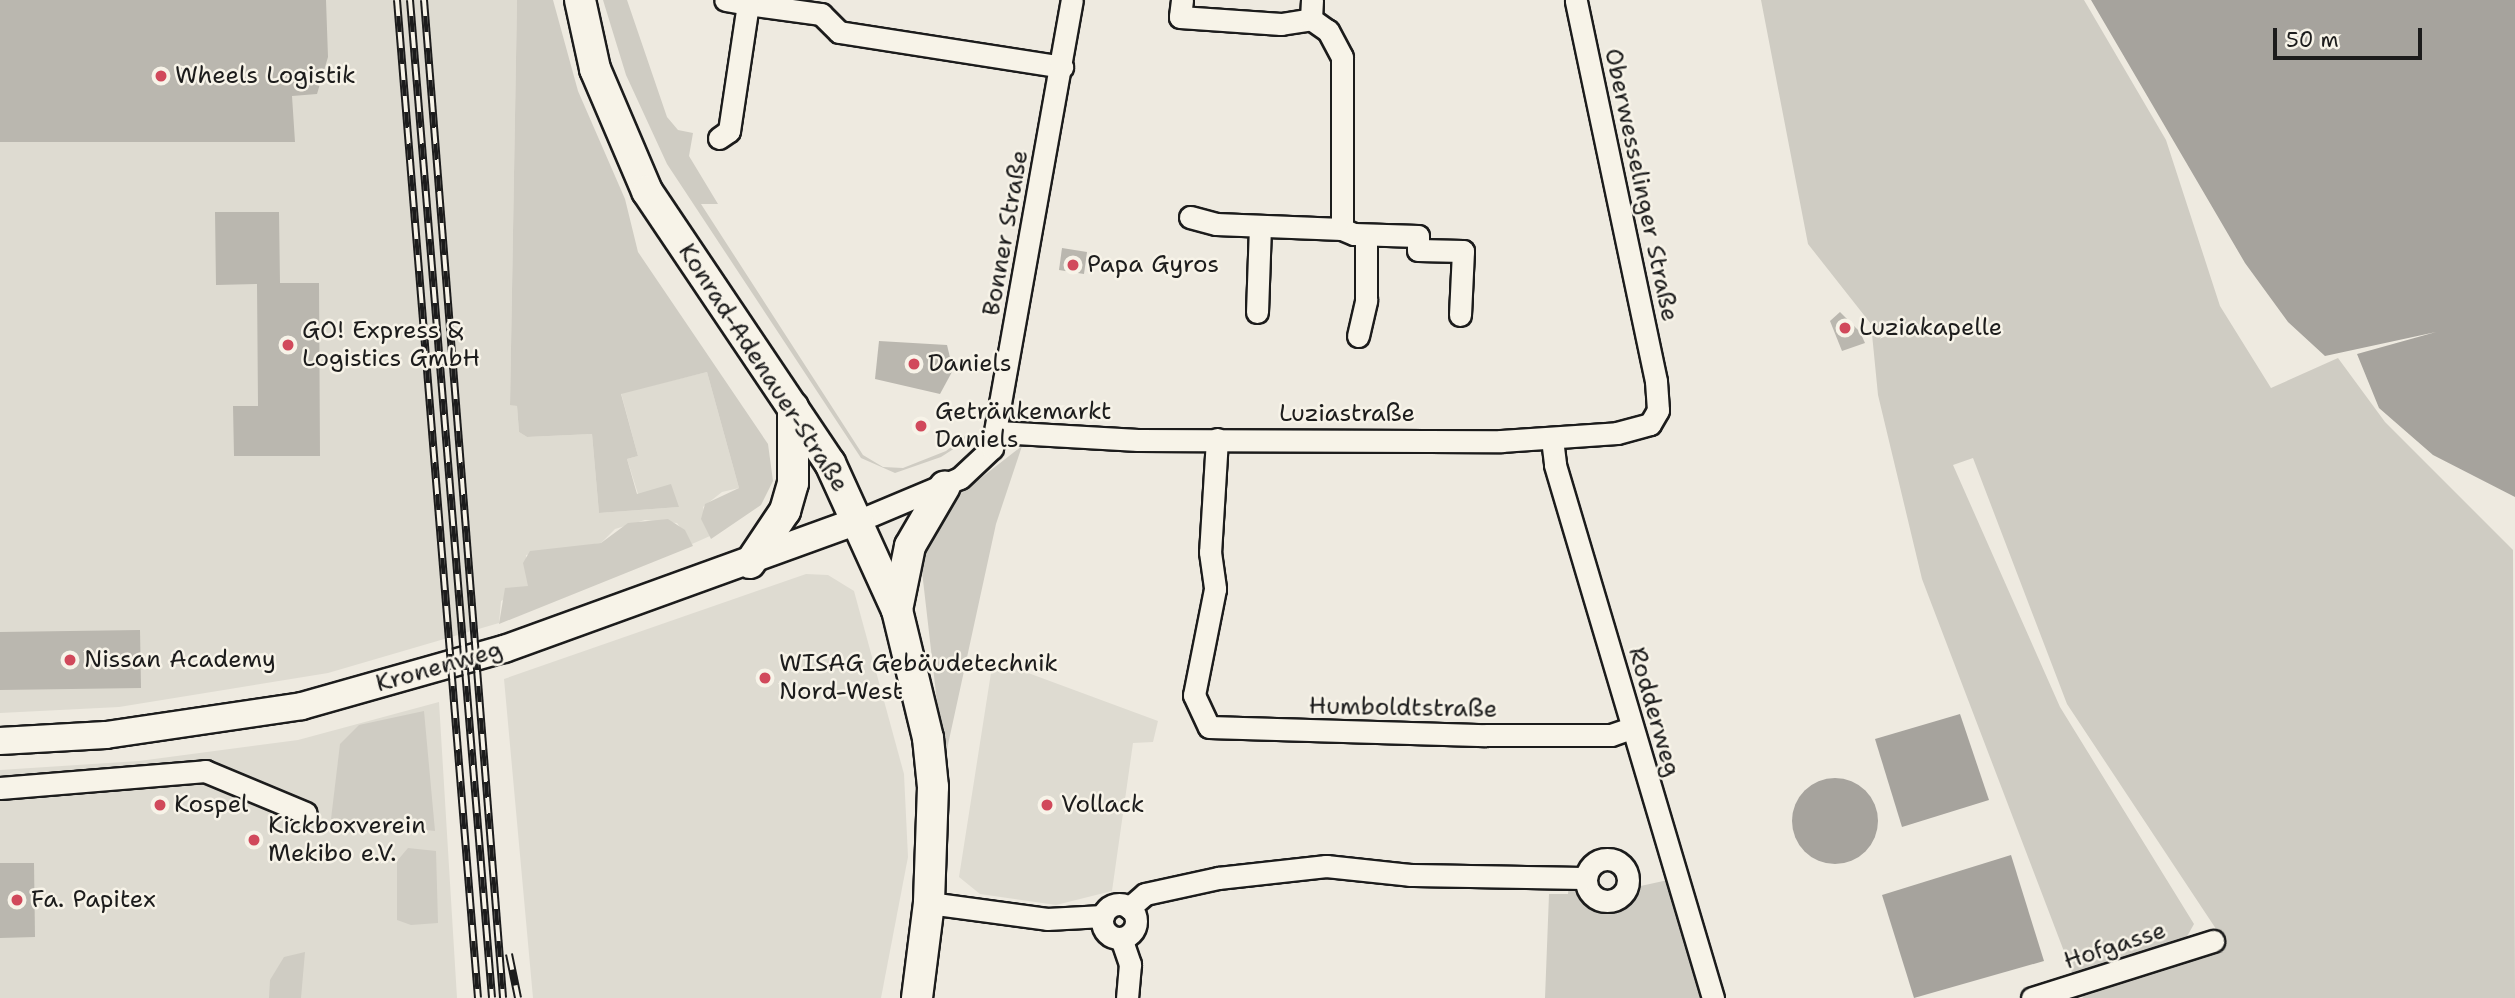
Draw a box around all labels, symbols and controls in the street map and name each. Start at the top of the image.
scale bar [2277,14,2426,58]
text: 50 m [2286,26,2339,54]
street label: Oberwesselinger Straße [1598,46,1684,324]
place label: Wheels Logistik [175,62,356,90]
marker: Wheels Logistik [153,68,169,84]
street label: Bonner Straße [977,148,1035,318]
street label: Konrad-Adenauer-Straße [672,238,854,498]
place label: Papa Gyros [1087,251,1219,279]
marker: Papa Gyros [1065,257,1081,273]
place label: Luziakapelle [1859,314,2002,342]
place label: GO! Express & Logistics GmbH [302,317,480,373]
marker: Luziakapelle [1837,320,1853,336]
marker: GO! Express & Logistics GmbH [280,337,296,353]
place label: Daniels [928,350,1012,378]
marker: Daniels [906,356,922,372]
place label: Getränkemarkt Daniels [935,398,1112,454]
street label: Luziastraße [1279,400,1415,428]
marker: Getränkemarkt Daniels [913,418,929,434]
street label: Kronenweg [372,635,506,699]
street label: Rodderweg [1622,644,1686,780]
place label: Nissan Academy [84,646,276,674]
place label: WISAG Gebäudetechnik Nord-West [779,650,1058,706]
marker: Nissan Academy [62,652,78,668]
marker: WISAG Gebäudetechnik Nord-West [757,670,773,686]
street label: Humboldtstraße [1308,692,1498,724]
place label: Kospel [174,791,248,819]
place label: Vollack [1061,791,1144,819]
marker: Kospel [152,797,168,813]
marker: Vollack [1039,797,1055,813]
place label: Kickboxverein Mekibo e.V. [268,812,426,868]
marker: Kickboxverein Mekibo e.V. [246,832,262,848]
place label: Fa. Papitex [31,886,156,914]
marker: Fa. Papitex [9,892,25,908]
street label: Hofgasse [2060,916,2170,976]

